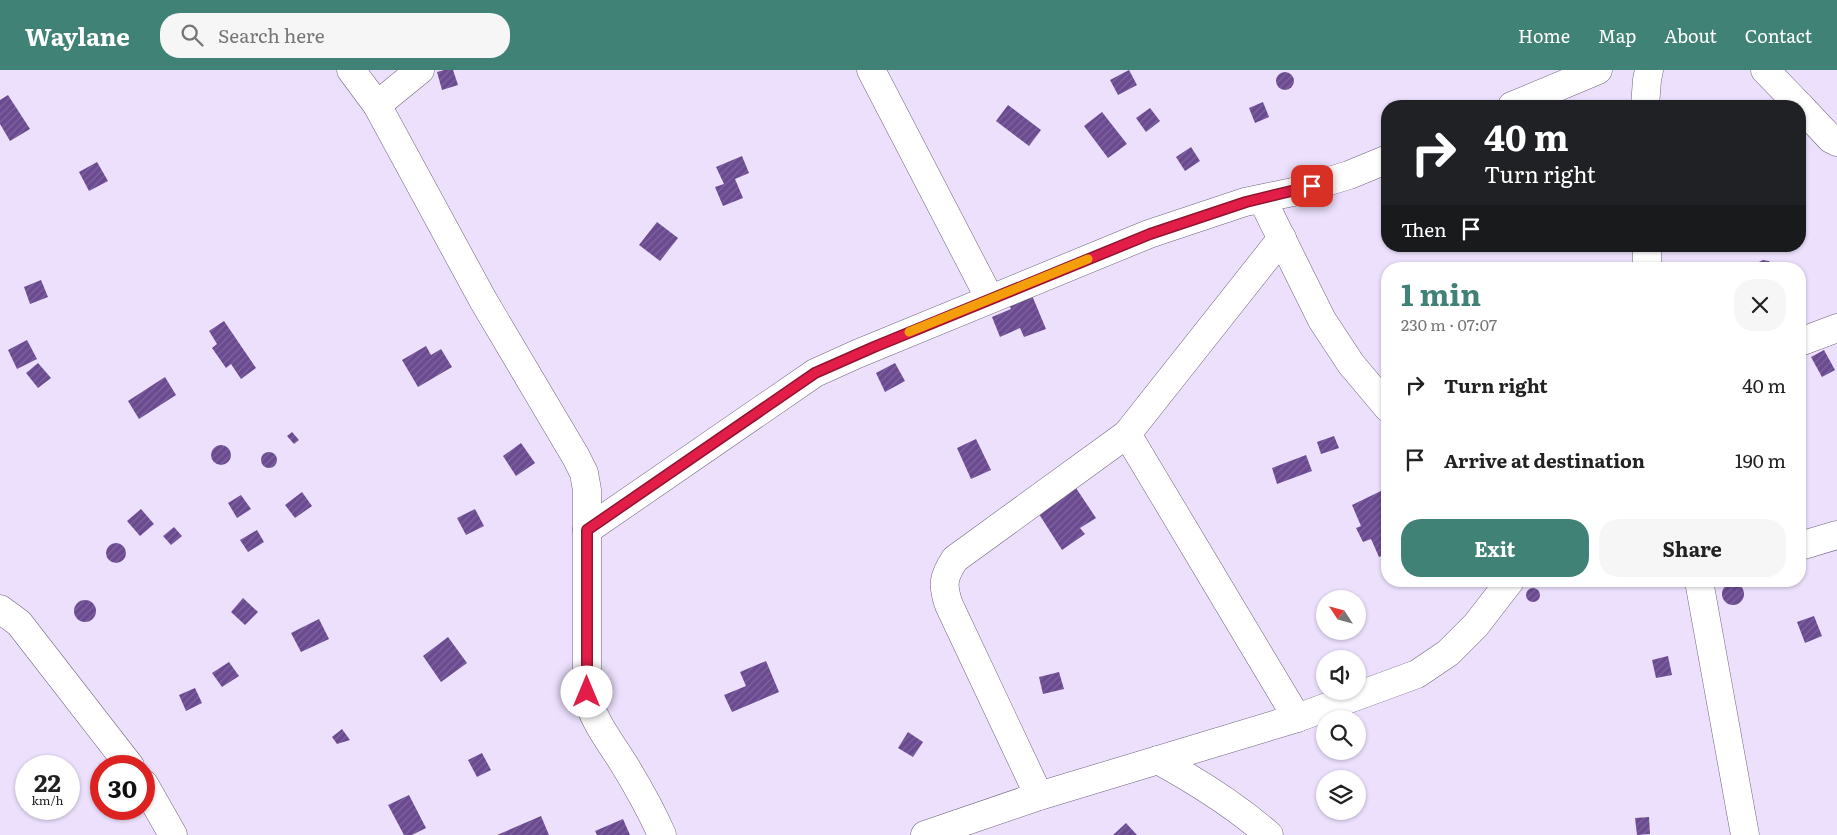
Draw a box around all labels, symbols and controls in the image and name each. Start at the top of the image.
search box [160,13,510,58]
text: Waylane [25,18,130,53]
icon: search [178,21,206,49]
text: Search here [218,21,325,49]
text: Home [1518,22,1570,49]
text: Map [1598,22,1636,49]
text: About [1664,22,1717,49]
text: Contact [1745,22,1812,49]
text: 40 m [1484,110,1569,162]
icon: right [1401,120,1466,185]
text: Turn right [1484,157,1596,190]
pin [1291,165,1333,207]
icon: arrive [1298,172,1326,200]
text: Then [1401,215,1447,243]
icon: arrive [1457,215,1485,243]
text: 1 min [1401,271,1481,315]
button: close [1734,279,1786,331]
text: 230 m · 07:07 [1401,312,1497,336]
icon: right [1401,371,1429,399]
text: Turn right [1444,371,1548,399]
text: 40 m [1742,371,1786,399]
icon: arrive [1401,446,1429,474]
text: Arrive at destination [1444,446,1645,474]
text: 190 m [1735,446,1786,474]
button: Exit [1401,519,1589,577]
button: Share [1599,519,1786,577]
north arrow [1316,590,1366,640]
map controls [1316,590,1366,820]
button: sound [1316,650,1366,700]
position arrow [560,665,612,717]
button: search [1316,710,1366,760]
speed limit sign: 30 [90,755,155,820]
text: 22 [34,763,61,800]
button: layers [1316,770,1366,820]
text: km/h [32,791,63,809]

